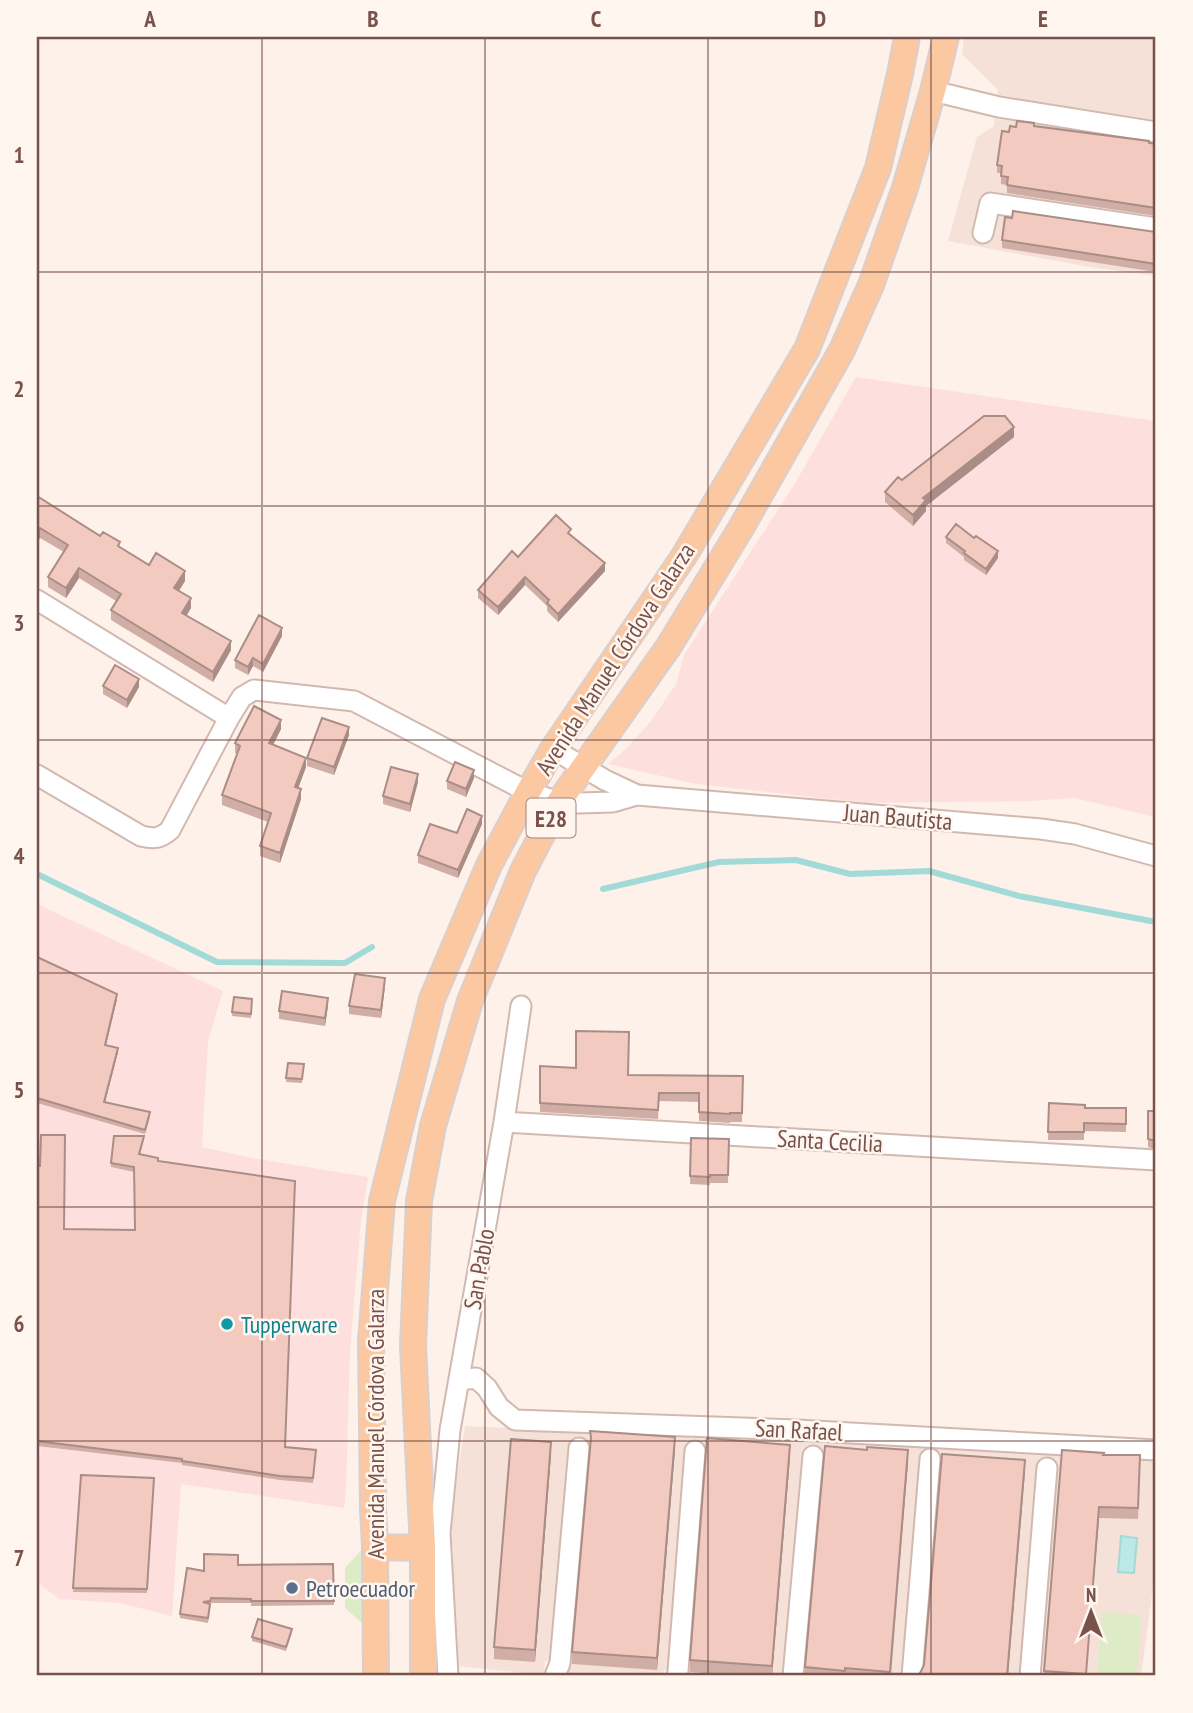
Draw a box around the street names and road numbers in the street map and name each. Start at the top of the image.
street label: Avenida Manuel Córdova Galarza [528,537,702,781]
street label: Juan Bautista [841,797,954,837]
road number: E28 [526,798,576,838]
street label: Santa Cecilia [776,1123,884,1159]
street label: San Pablo [457,1226,501,1312]
street label: Avenida Manuel Córdova Galarza [360,1289,391,1559]
street label: San Rafael [754,1412,844,1448]

